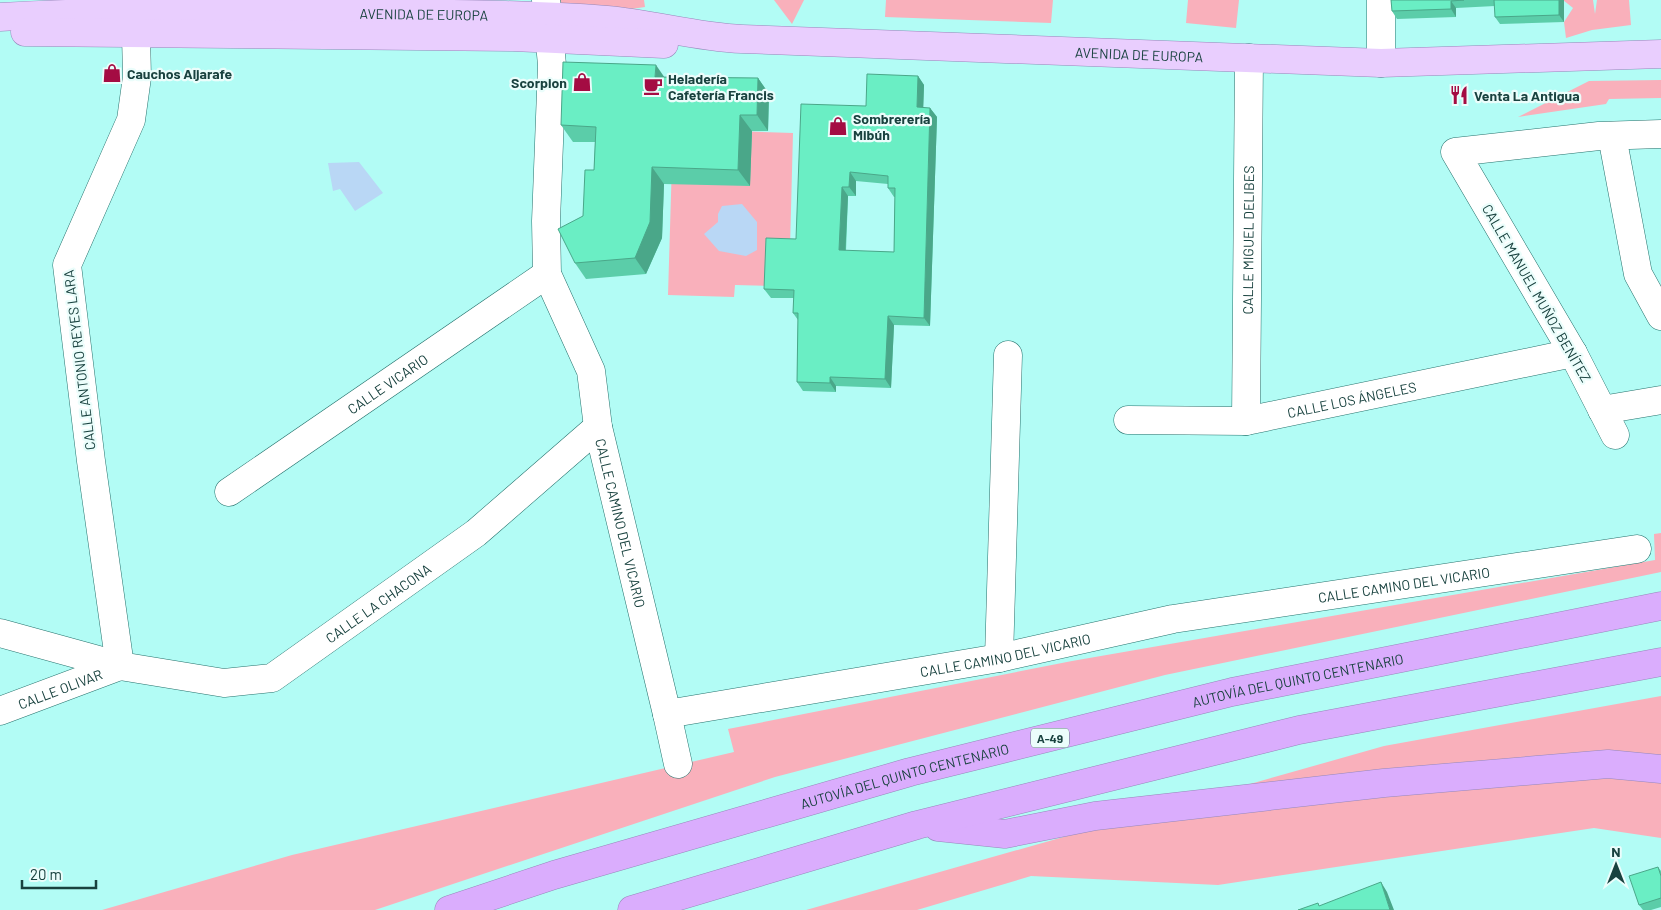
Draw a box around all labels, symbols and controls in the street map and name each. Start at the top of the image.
street label: AVENIDA DE EUROPA [360,4,489,23]
street label: AVENIDA DE EUROPA [1075,43,1204,65]
shop icon: Cauchos Aljarafe [101,62,123,84]
place label: Cauchos Aljarafe [127,65,233,82]
place label: Heladería Cafetería Francis [668,70,774,103]
shop icon: Scorpion [571,71,593,93]
place label: Scorpion [511,74,567,91]
cafe icon: Heladería Cafetería Francis [642,75,664,97]
restaurant icon: Venta La Antigua [1448,84,1470,106]
place label: Venta La Antigua [1474,87,1580,104]
place label: Sombrerería Mibúh [853,110,930,143]
shop icon: Sombrerería Mibúh [827,115,849,137]
street label: CALLE MIGUEL DELIBES [1238,165,1257,315]
street label: CALLE MANUEL MUÑOZ BENÍTEZ [1479,201,1595,385]
street label: CALLE ANTONIO REYES LARA [59,268,99,451]
street label: CALLE VICARIO [344,350,431,417]
street label: CALLE LOS ÁNGELES [1286,377,1418,421]
street label: CALLE CAMINO DEL VICARIO [593,437,650,609]
street label: CALLE LA CHACONA [322,559,434,646]
street label: CALLE CAMINO DEL VICARIO [1317,563,1491,606]
street label: CALLE CAMINO DEL VICARIO [919,629,1092,680]
street label: AUTOVÍA DEL QUINTO CENTENARIO [1190,649,1405,710]
street label: CALLE OLIVAR [15,665,104,712]
road number: A-49 [1031,728,1069,748]
street label: AUTOVÍA DEL QUINTO CENTENARIO [798,739,1010,812]
north arrow [1591,840,1641,890]
text: N [1611,843,1621,860]
scale bar [22,858,96,890]
text: 20 m [30,865,62,883]

